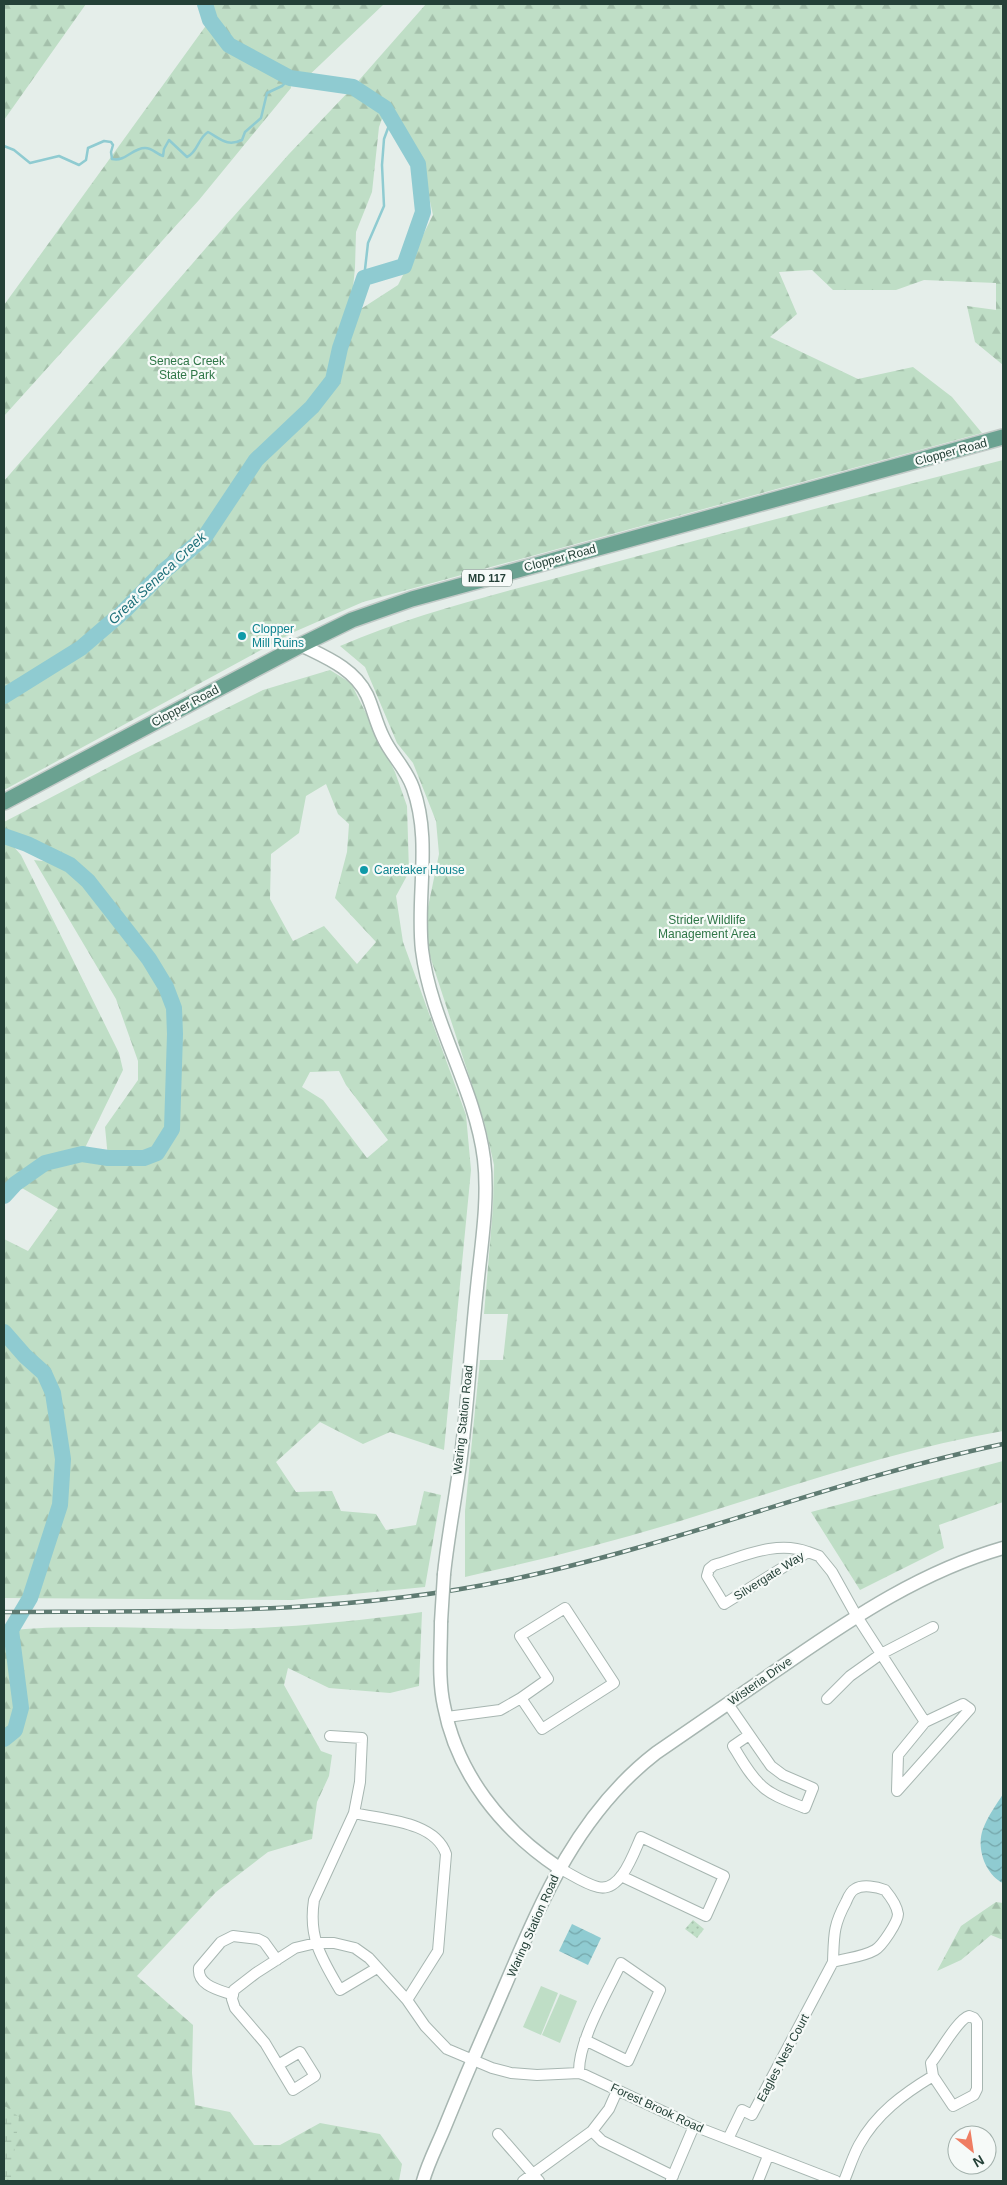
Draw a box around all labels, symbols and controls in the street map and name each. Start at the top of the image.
park label: Seneca Creek State Park [149,354,226,382]
street label: Clopper Road [913,436,989,468]
water label: Great Seneca Creek [105,528,210,627]
street label: Clopper Road [522,542,598,574]
road number: MD 117 [462,570,512,586]
place label: Clopper Mill Ruins [252,622,304,650]
marker: Clopper Mill Ruins [236,630,248,642]
street label: Clopper Road [149,682,221,730]
place label: Caretaker House [374,863,465,877]
marker: Caretaker House [358,864,370,876]
park label: Strider Wildlife Management Area [658,913,756,941]
street label: Waring Station Road [450,1364,476,1476]
street label: Silvergate Way [731,1549,807,1603]
street label: Wisteria Drive [725,1654,795,1708]
street label: Waring Station Road [504,1873,562,1979]
street label: Eagles Nest Court [754,2011,812,2104]
street label: Forest Brook Road [608,2080,706,2136]
north arrow [947,2125,997,2175]
text: N [970,2152,987,2171]

